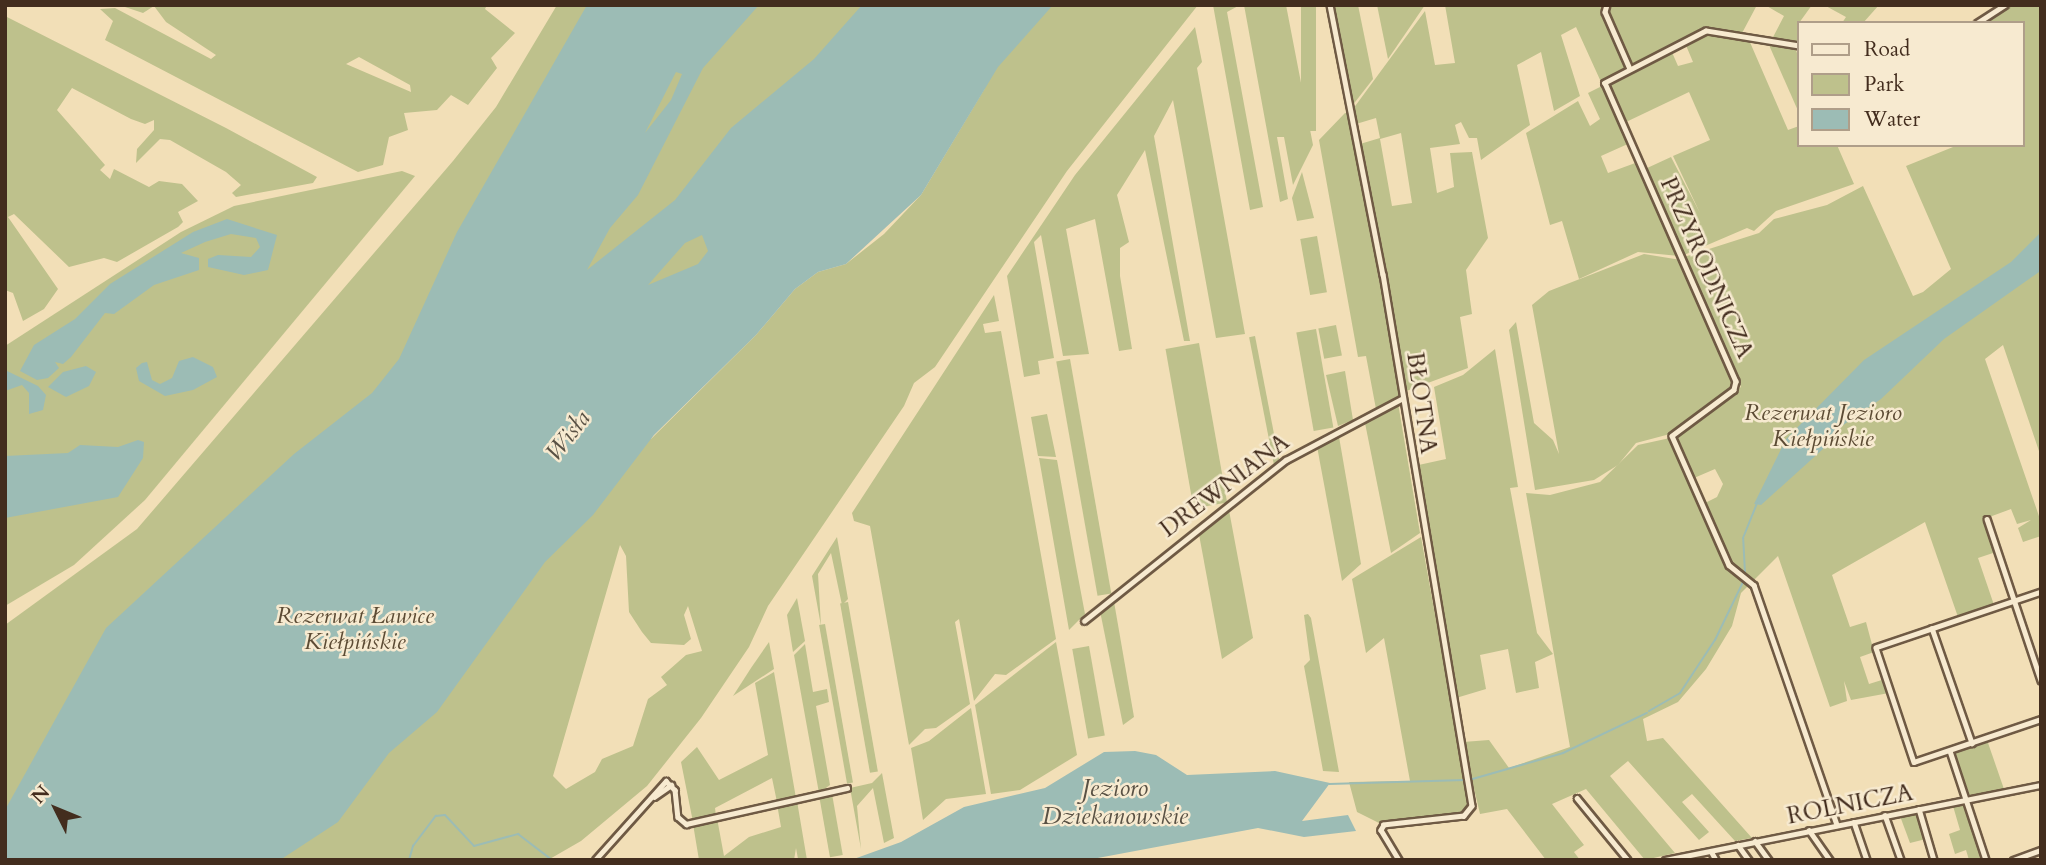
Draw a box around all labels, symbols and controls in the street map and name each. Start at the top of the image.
legend [1798,21,2025,147]
text: Road [1864,35,1910,64]
text: Park [1864,70,1904,99]
text: Water [1864,105,1920,134]
street label: PRZYRODNICZA [1654,173,1758,363]
street label: BŁOTNA [1400,350,1442,456]
park label: Rezerwat Jezioro Kiełpińskie [1744,399,1902,453]
water label: Wisła [539,405,597,467]
street label: DREWNIANA [1155,429,1295,543]
park label: Rezerwat Ławice Kiełpińskie [276,602,434,656]
north arrow [21,774,91,844]
water label: Jezioro Dziekanowskie [1042,775,1188,831]
street label: ROLNICZA [1785,779,1915,831]
text: N [26,780,56,810]

